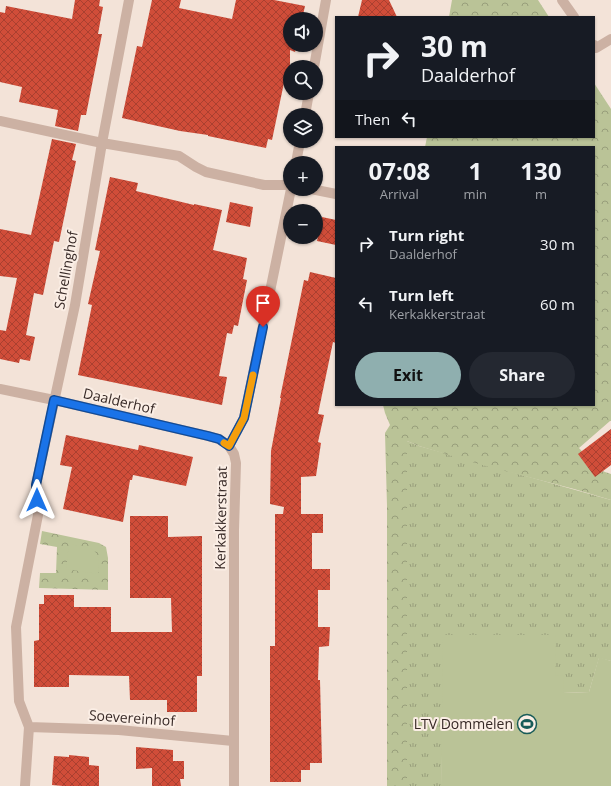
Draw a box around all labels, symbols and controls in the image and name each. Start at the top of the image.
map controls [283,12,323,244]
button: sound [283,12,323,52]
text: 30 m [421,27,488,65]
icon: right [355,32,407,84]
button: search [283,60,323,100]
text: Daalderhof [421,63,515,87]
button: layers [283,108,323,148]
icon: left [398,108,420,130]
text: Then [355,109,390,129]
text: 07:08 [368,154,430,187]
text: 1 [468,154,482,187]
text: 130 [520,154,562,187]
button: + [283,156,323,196]
text: Arrival [380,185,419,203]
text: min [464,185,487,203]
text: m [535,185,547,203]
button: − [283,204,323,244]
text: Turn right [389,225,464,245]
street label: Schellinghof [49,228,82,311]
icon: right [355,233,377,255]
text: 30 m [540,234,575,254]
text: Daalderhof [389,245,457,263]
text: Turn left [389,285,454,305]
pin [246,286,280,327]
icon: arrive [252,292,274,314]
icon: left [355,293,377,315]
text: 60 m [540,294,575,314]
text: Kerkakkerstraat [389,305,485,323]
button: Exit [355,352,461,398]
button: Share [469,352,575,398]
street label: Daalderhof [81,383,158,418]
street label: Kerkakkerstraat [210,466,231,570]
position arrow [16,479,58,521]
street label: Soevereinhof [88,705,177,730]
sports icon: LTV Dommelen [516,713,538,735]
place label: LTV Dommelen [414,714,513,733]

